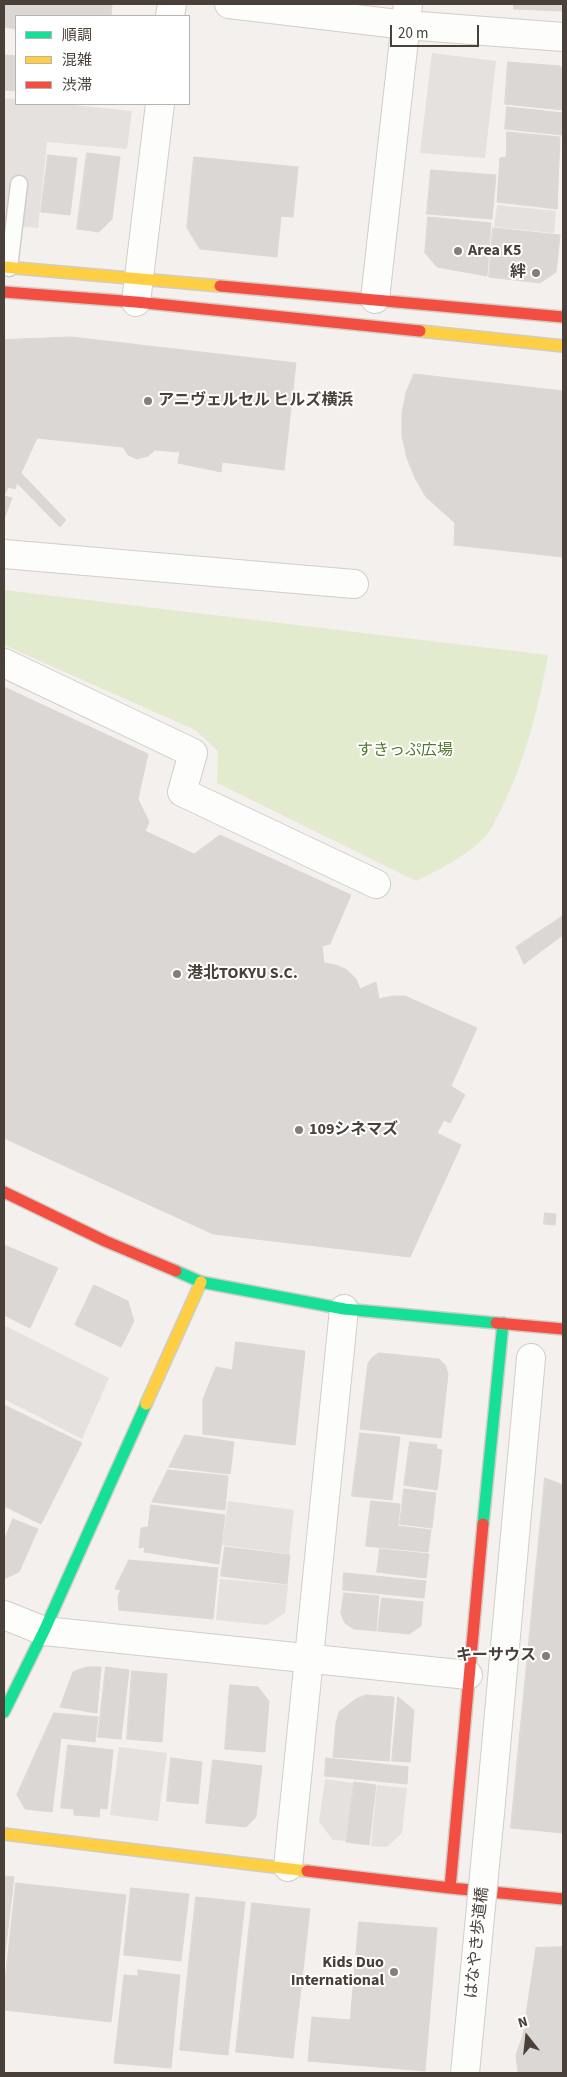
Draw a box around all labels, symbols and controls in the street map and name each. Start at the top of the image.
legend [15,15,190,105]
scale bar [392,15,481,47]
text: 20 m [398,23,428,44]
text: 順調 [62,25,92,46]
text: 混雑 [62,50,92,71]
text: 渋滞 [62,75,92,96]
place label: Area K5 [468,241,521,261]
marker: Area K5 [452,245,464,257]
place label: 絆 [510,263,526,283]
marker: 絆 [530,267,542,279]
place label: アニヴェルセル ヒルズ横浜 [158,391,353,411]
marker: アニヴェルセル ヒルズ横浜 [142,395,154,407]
park label: すきっぷ広場 [357,741,453,761]
place label: 港北TOKYU S.C. [187,964,298,984]
marker: 港北TOKYU S.C. [171,968,183,980]
place label: 109シネマズ [309,1120,398,1140]
marker: 109シネマズ [293,1124,305,1136]
place label: キーサウス [456,1646,536,1666]
marker: キーサウス [540,1650,552,1662]
street label: はなやき歩道橋 [463,1886,493,2000]
place label: Kids Duo International [291,1953,384,1991]
marker: Kids Duo International [388,1966,400,1978]
north arrow [502,2012,552,2062]
text: N [516,2012,530,2033]

